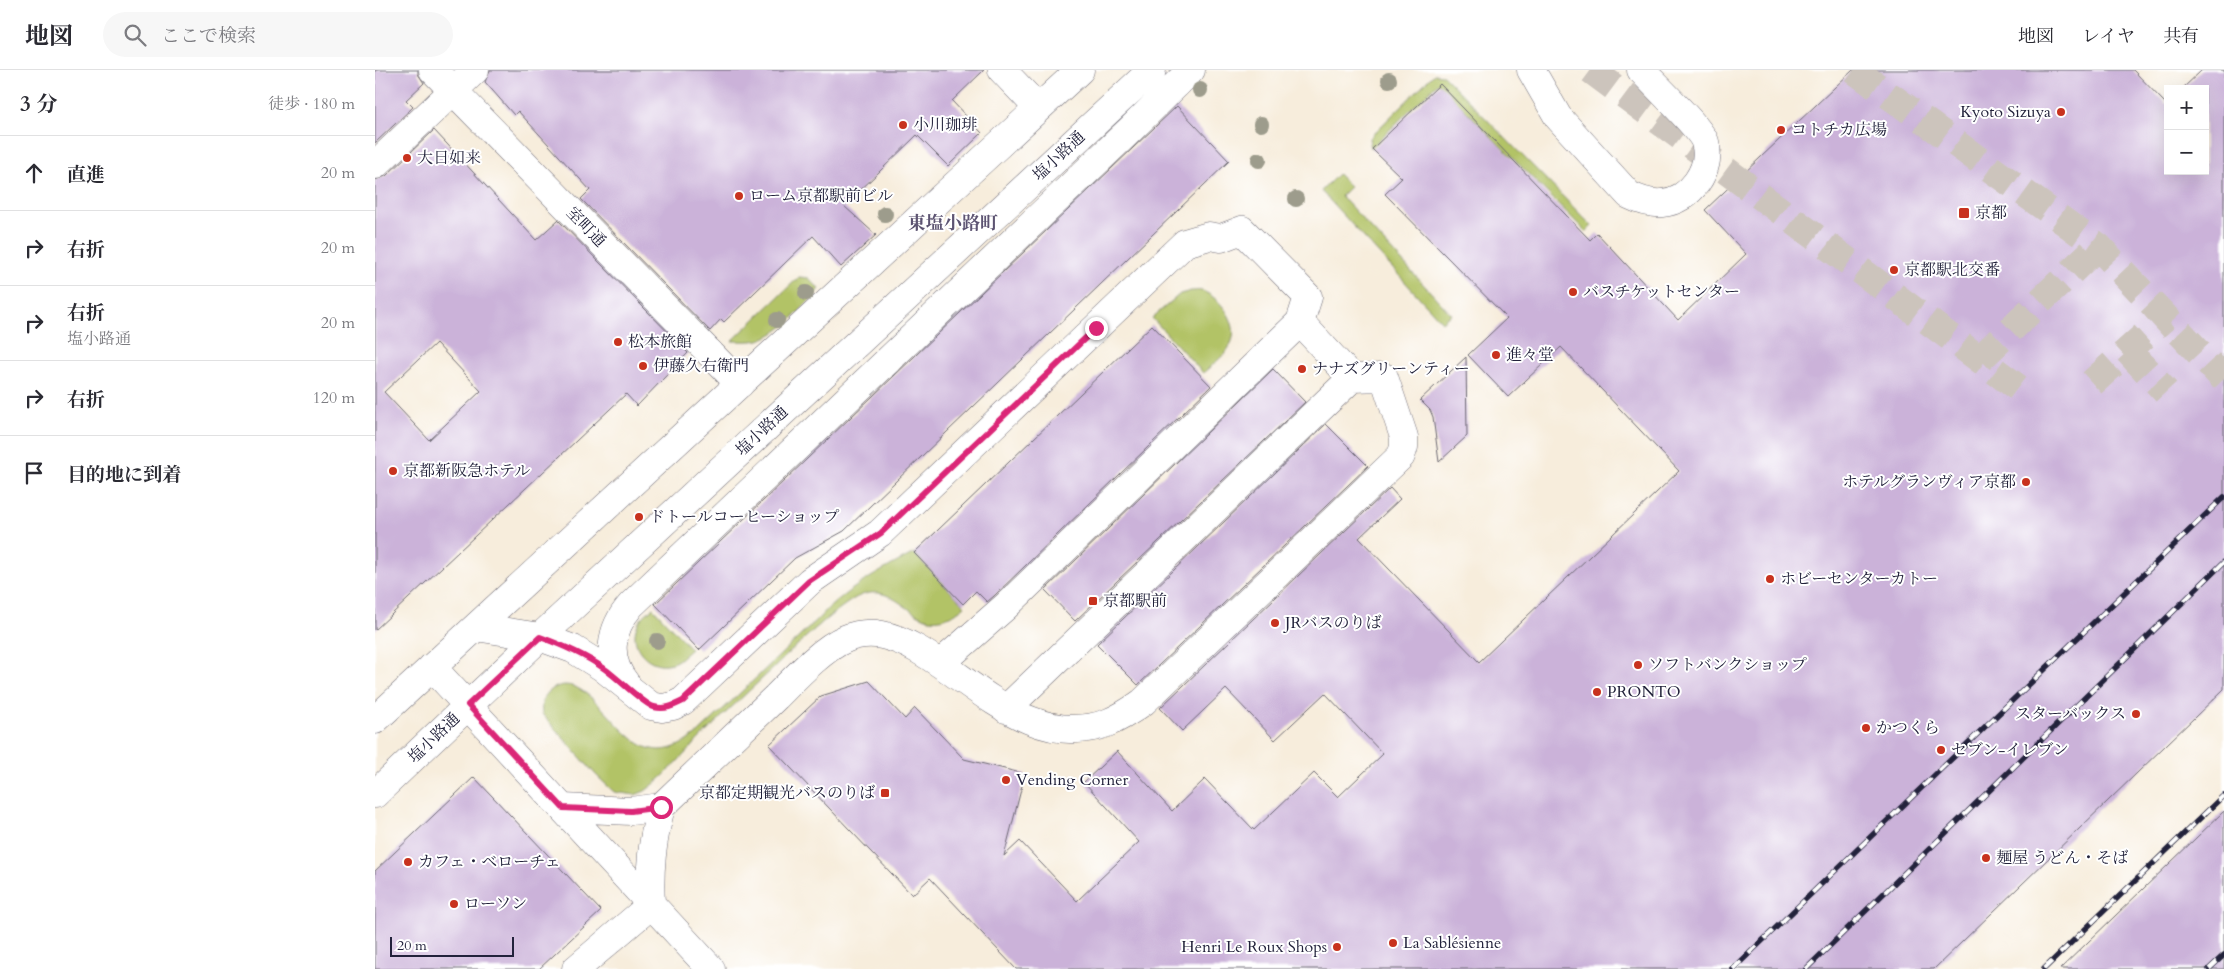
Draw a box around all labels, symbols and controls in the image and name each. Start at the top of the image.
search box [103,12,453,57]
text: 地図 [25,20,73,53]
icon: search [121,21,149,49]
text: ここで検索 [161,23,256,49]
text: 地図 [2018,24,2054,49]
text: レイヤ [2082,24,2135,49]
text: 共有 [2163,24,2199,49]
map controls [2164,85,2209,175]
button: + [2164,85,2209,130]
text: 3 分 [20,90,57,119]
text: 徒歩 · 180 m [268,93,355,115]
place label: Kyoto Sizuya [1960,101,2051,123]
marker: Kyoto Sizuya [2055,106,2067,118]
place label: 小川珈琲 [913,114,977,136]
marker: 小川珈琲 [897,119,909,131]
place label: コトチカ広場 [1791,119,1887,141]
marker: コトチカ広場 [1775,124,1787,136]
street label: 塩小路通 [1028,126,1090,186]
button: − [2164,130,2209,175]
place label: 大日如来 [417,147,481,169]
marker: 大日如来 [401,152,413,164]
icon: ahead [20,159,48,187]
text: 直進 [67,162,105,188]
text: 20 m [321,162,355,184]
place label: ローム京都駅前ビル [749,185,893,207]
marker: ローム京都駅前ビル [733,190,745,202]
street label: 室町通 [561,202,611,252]
place label: 京都 [1975,202,2007,224]
marker: 京都 [1957,206,1971,220]
district label: 東塩小路町 [908,211,998,236]
icon: right [20,234,48,262]
text: 右折 [67,237,105,263]
text: 20 m [321,237,355,259]
place label: 京都駅北交番 [1904,259,2000,281]
marker: 京都駅北交番 [1888,264,1900,276]
place label: バスチケットセンター [1583,281,1740,303]
marker: バスチケットセンター [1567,286,1579,298]
text: 右折 [67,300,105,326]
icon: right [20,309,48,337]
text: 20 m [321,312,355,334]
route end [1085,317,1108,340]
text: 塩小路通 [67,328,131,350]
place label: 松本旅館 [628,331,692,353]
marker: 松本旅館 [612,336,624,348]
place label: 進々堂 [1506,344,1554,366]
marker: 進々堂 [1490,349,1502,361]
place label: 伊藤久右衛門 [653,355,749,377]
place label: ナナズグリーンティー [1312,358,1470,380]
marker: 伊藤久右衛門 [637,360,649,372]
marker: ナナズグリーンティー [1296,363,1308,375]
icon: right [20,384,48,412]
text: 右折 [67,387,105,413]
text: 120 m [313,387,355,409]
street label: 塩小路通 [731,401,793,461]
icon: arrive [20,459,48,487]
place label: 京都新阪急ホテル [403,460,530,482]
text: 目的地に到着 [67,462,181,488]
marker: 京都新阪急ホテル [387,465,399,477]
place label: ホテルグランヴィア京都 [1842,471,2016,493]
marker: ホテルグランヴィア京都 [2020,476,2032,488]
place label: ドトールコーヒーショップ [649,506,839,528]
marker: ドトールコーヒーショップ [633,511,645,523]
place label: ホビーセンターカトー [1780,568,1938,590]
marker: ホビーセンターカトー [1764,573,1776,585]
place label: 京都駅前 [1103,590,1167,612]
marker: 京都駅前 [1087,595,1099,607]
place label: JRバスのりば [1283,612,1382,634]
marker: JRバスのりば [1269,617,1281,629]
place label: ソフトバンクショップ [1648,654,1807,676]
marker: ソフトバンクショップ [1632,659,1644,671]
place label: PRONTO [1607,681,1681,703]
marker: PRONTO [1591,686,1603,698]
place label: スターバックス [2015,703,2126,725]
street label: 塩小路通 [403,708,465,768]
marker: スターバックス [2130,708,2142,720]
place label: かつくら [1876,717,1940,739]
marker: かつくら [1860,722,1872,734]
place label: セブン-イレブン [1951,739,2069,761]
marker: セブン-イレブン [1935,744,1947,756]
place label: Vending Corner [1016,769,1129,791]
marker: Vending Corner [1000,774,1012,786]
place label: 京都定期観光バスのりば [699,782,875,804]
marker: 京都定期観光バスのりば [879,787,891,799]
route start [650,796,673,819]
place label: 麺屋 うどん・そば [1996,847,2128,869]
place label: カフェ・ベローチェ [418,851,561,873]
marker: 麺屋 うどん・そば [1980,852,1992,864]
marker: カフェ・ベローチェ [402,856,414,868]
place label: ローソン [464,893,527,915]
marker: ローソン [448,898,460,910]
place label: La Sablésienne [1403,932,1501,954]
scale bar [390,934,514,957]
text: 20 m [397,936,427,955]
place label: Henri Le Roux Shops [1181,936,1327,958]
marker: La Sablésienne [1387,937,1399,949]
marker: Henri Le Roux Shops [1331,941,1343,953]

